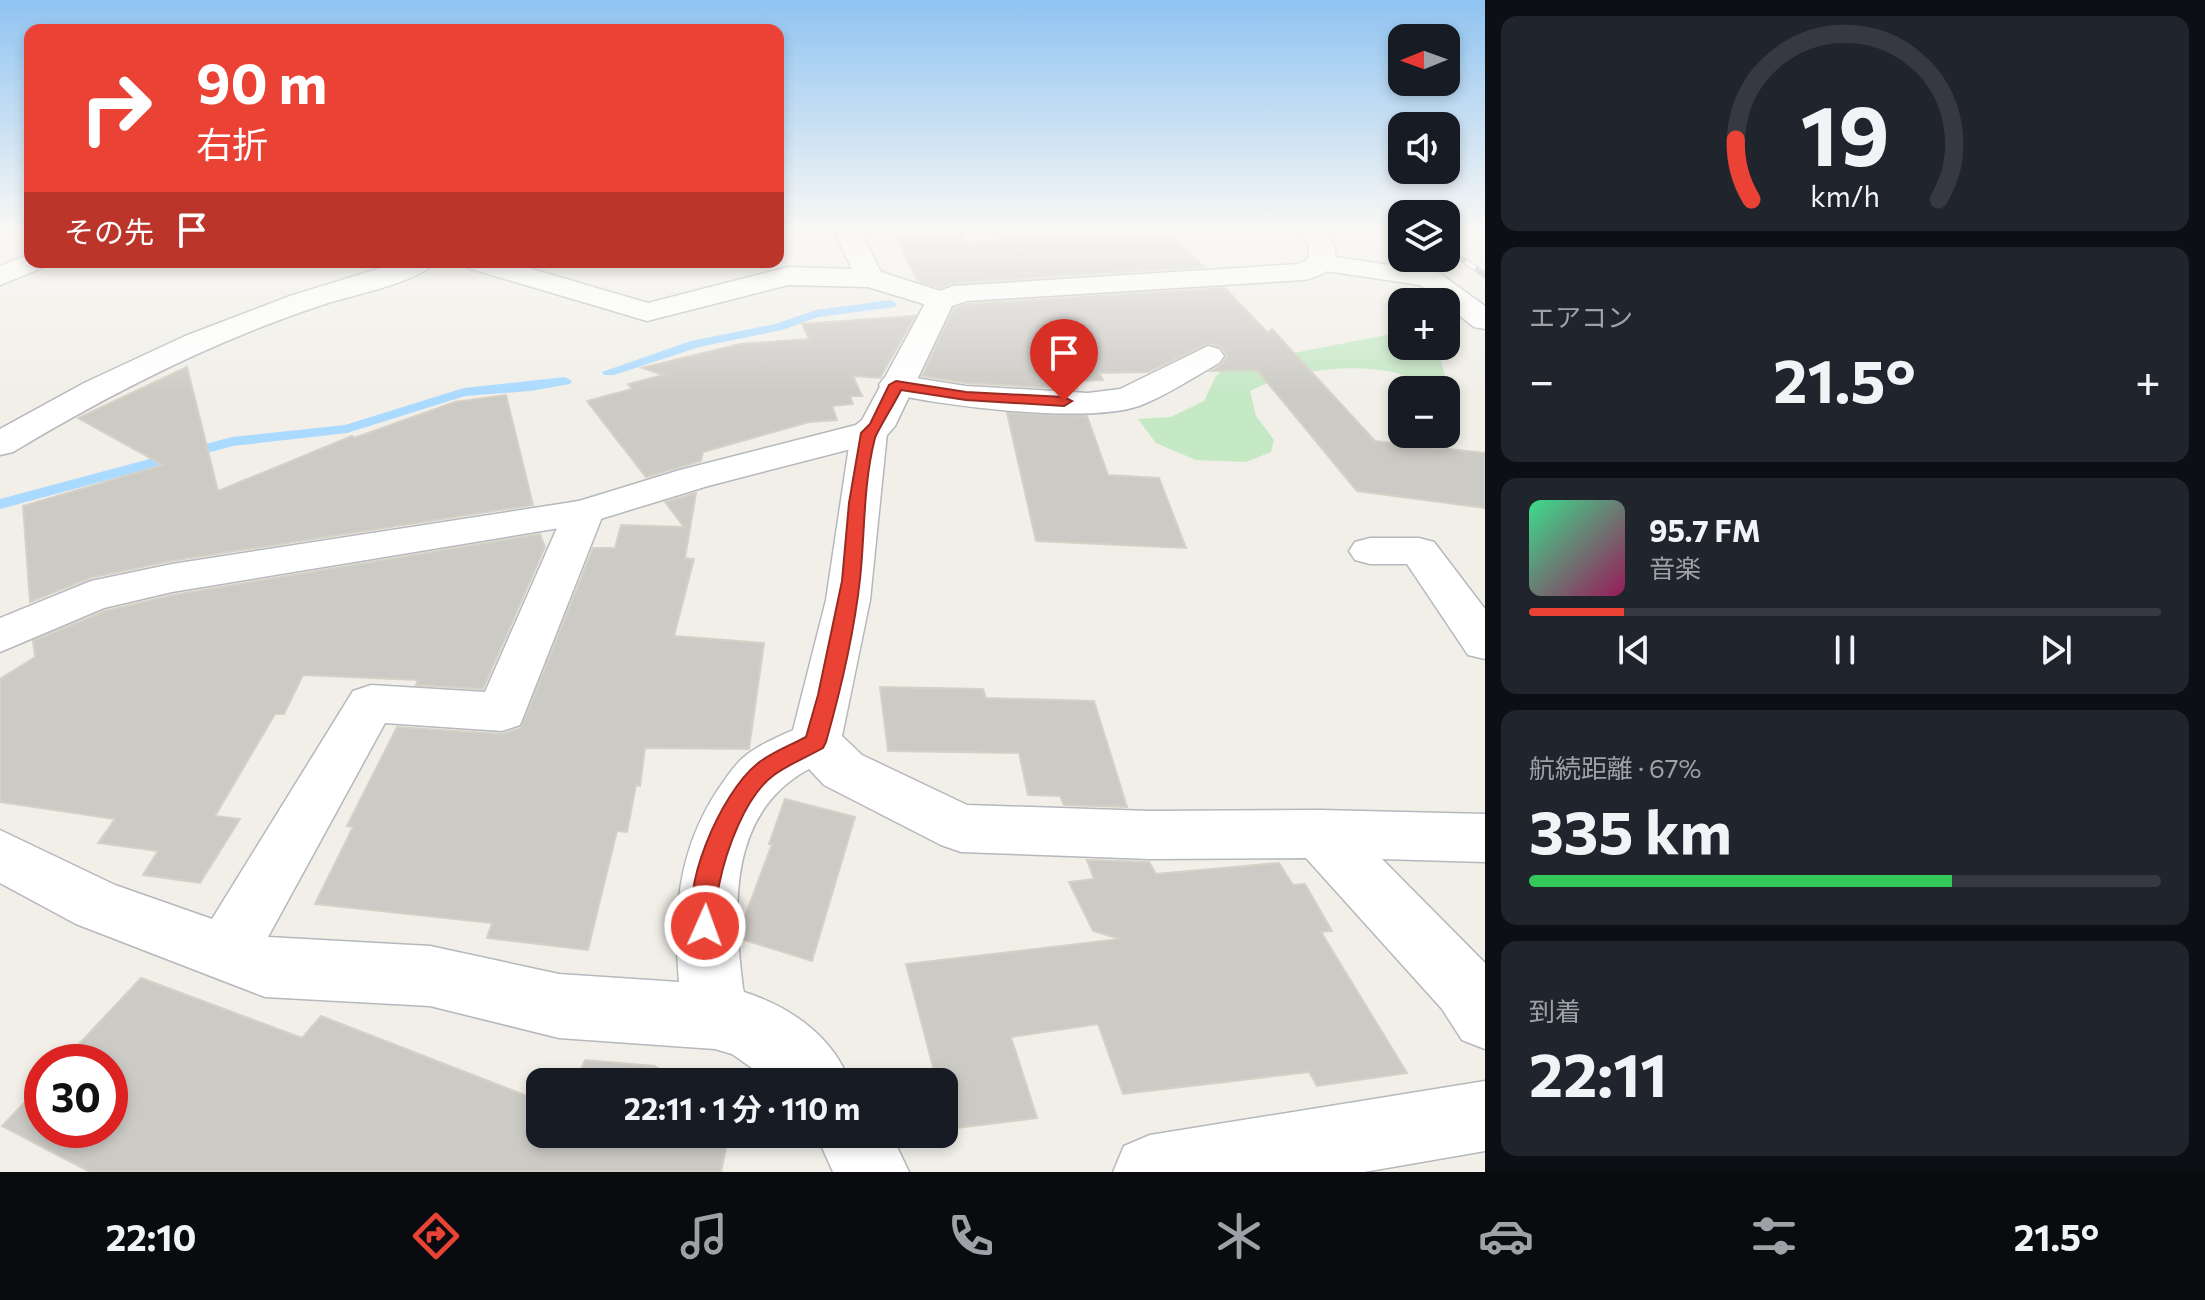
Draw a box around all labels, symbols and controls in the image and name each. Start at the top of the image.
north arrow [1388,24,1460,96]
map controls [1388,24,1460,448]
text: 90 m [196,47,327,116]
icon: right [64,56,168,160]
text: 19 [1801,80,1889,182]
button: sound [1388,112,1460,184]
text: 右折 [196,121,268,165]
text: km/h [1810,178,1880,213]
button: layers [1388,200,1460,272]
icon: arrive [170,208,214,252]
text: その先 [64,212,154,249]
button: + [1388,288,1460,360]
text: エアコン [1529,301,1633,332]
pin [1030,319,1098,401]
icon: arrive [1042,331,1086,375]
text: 21.5° [1773,342,1916,415]
text: − [1529,352,1554,406]
text: + [2135,352,2161,406]
button: − [1388,376,1460,448]
text: 95.7 FM [1649,511,1761,548]
text: 音楽 [1649,552,1701,583]
icon: previous [1612,628,1656,672]
icon: pause [1823,628,1867,672]
icon: next [2034,628,2078,672]
text: 航続距離 · 67% [1529,752,1701,783]
text: 335 km [1529,793,1732,866]
position arrow [663,884,747,968]
text: 到着 [1529,995,1581,1026]
text: 22:11 [1529,1036,1667,1109]
speed limit sign: 30 [24,1044,128,1148]
text: 22:11 · 1 分 · 110 m [624,1089,860,1126]
icon: directions [408,1208,464,1264]
icon: music [676,1208,732,1264]
icon: phone [943,1208,999,1264]
icon: climate [1211,1208,1267,1264]
icon: car [1478,1208,1534,1264]
icon: filters [1746,1208,1802,1264]
text: 22:10 [106,1214,197,1258]
text: 21.5° [2014,1214,2099,1258]

